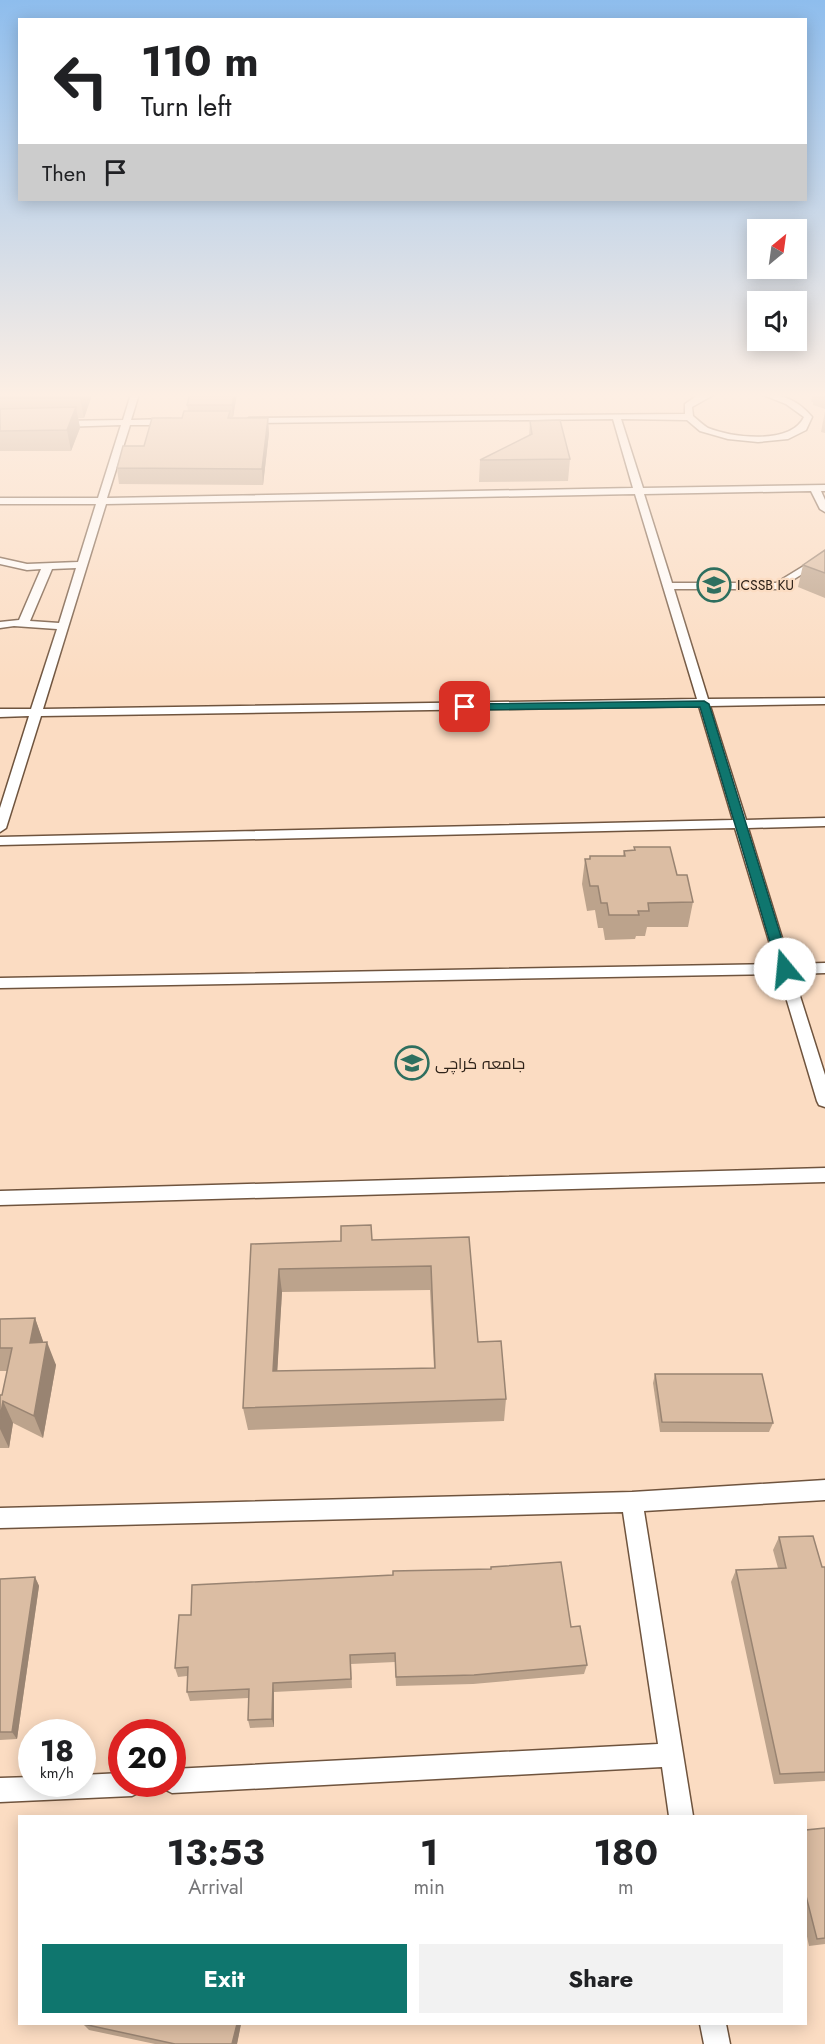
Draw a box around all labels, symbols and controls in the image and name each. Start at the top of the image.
text: 110 m [141,31,259,92]
icon: left [42,42,120,120]
text: Turn left [141,87,231,126]
icon: arrive [99,156,132,189]
text: Then [42,157,87,189]
north arrow [747,219,807,279]
map controls [747,219,807,351]
button: sound [747,291,807,351]
school or university icon: ICSSB KU [696,567,732,603]
place label: ICSSB KU [737,575,794,595]
pin [439,681,490,732]
icon: arrive [448,690,481,723]
position arrow [753,937,817,1001]
school or university icon: جامعہ کراچی [394,1045,430,1081]
place label: جامعہ کراچی [435,1052,525,1075]
speed limit sign: 20 [108,1719,186,1797]
text: 18 [40,1729,74,1772]
text: km/h [40,1762,74,1784]
text: 13:53 [167,1826,265,1878]
text: 1 [420,1826,438,1878]
text: 180 [593,1826,658,1878]
text: Arrival [188,1873,243,1902]
text: min [413,1873,445,1902]
text: m [618,1873,634,1902]
button: Exit [42,1944,407,2013]
button: Share [419,1944,783,2013]

